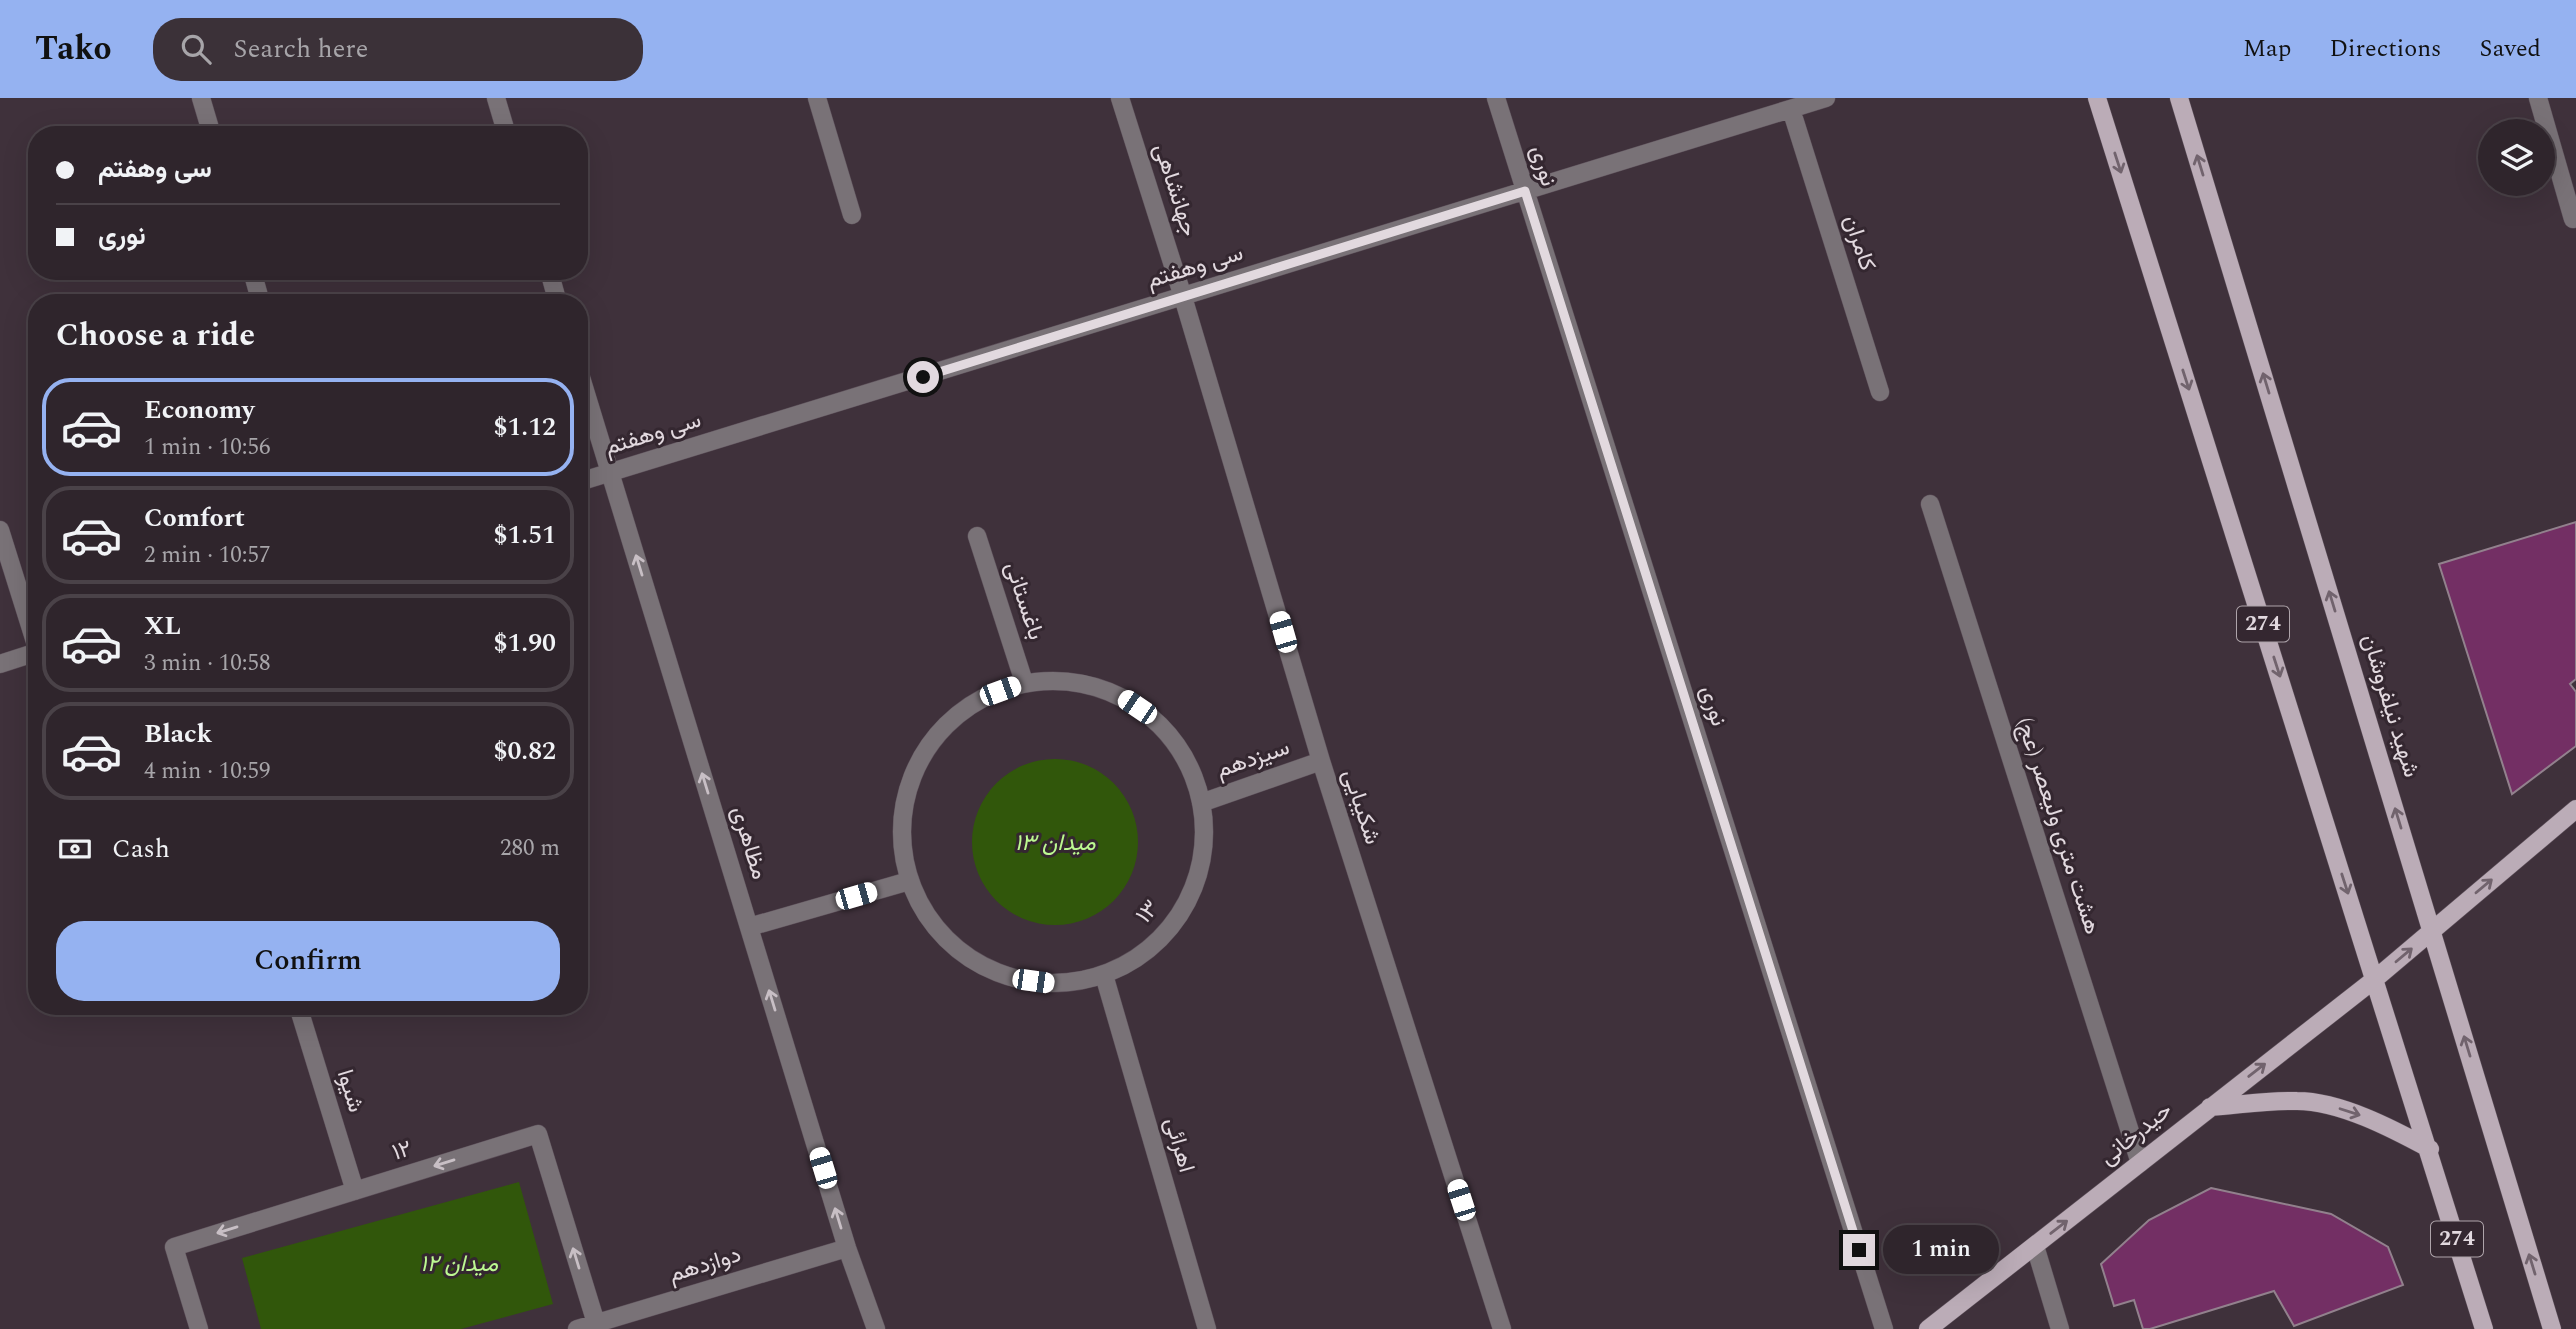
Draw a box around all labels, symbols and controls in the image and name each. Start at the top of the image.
search box [153,18,643,81]
text: Tako [35,24,111,74]
text: Search here [233,29,368,69]
icon: search [177,30,215,68]
text: Map [2243,31,2291,67]
text: Directions [2329,31,2441,67]
text: Saved [2479,31,2541,67]
map controls [2478,119,2555,196]
button: layers [2478,119,2555,196]
street label: جهانشاهی [1144,139,1206,241]
street label: نوری [1520,141,1566,191]
text: سی وهفتم [98,149,212,189]
one-way arrow [2112,152,2125,174]
one-way arrow [2192,154,2205,176]
street label: کامران [1834,211,1884,275]
text: نوری [98,216,146,256]
street label: سی وهفتم [1142,236,1248,298]
text: Choose a ride [56,311,255,360]
route start [907,361,939,393]
one-way arrow [2180,369,2193,391]
one-way arrow [2258,372,2271,394]
text: Economy [144,390,254,430]
icon: car [60,396,123,459]
street label: سی وهفتم [600,403,706,465]
text: $1.12 [493,407,556,447]
text: 1 min · 10:56 [144,430,271,465]
text: Comfort [144,498,245,538]
icon: car [60,504,123,567]
text: $1.51 [493,515,556,555]
text: 2 min · 10:57 [144,538,271,573]
one-way arrow [631,555,644,577]
street label: باغستانی [995,557,1053,645]
one-way arrow [2324,590,2337,612]
text: XL [144,606,181,646]
road number: 274 [2237,606,2289,642]
car [1268,609,1299,655]
icon: car [60,612,123,675]
text: $1.90 [493,623,556,663]
street label: شهید نیلفروشان [2352,630,2428,782]
text: 3 min · 10:58 [144,646,271,681]
one-way arrow [2271,656,2284,678]
car [977,674,1024,708]
street label: نوری [1690,681,1736,731]
car [1114,687,1161,727]
street label: هشت متری ولیعصر (عج) [2006,713,2110,939]
text: Black [144,714,212,754]
icon: car [60,720,123,783]
street label: سیزدهم [1211,730,1295,788]
text: $0.82 [493,731,556,771]
text: 4 min · 10:59 [144,754,271,789]
street label: شکیبایی [1332,765,1390,849]
one-way arrow [698,772,711,794]
street label: مظاهری [721,802,777,884]
one-way arrow [2391,807,2404,829]
park label: میدان ۱۳ [1014,826,1096,861]
text: Cash [112,829,170,869]
icon: cash [56,830,94,868]
text: 280 m [500,831,560,866]
one-way arrow [2340,873,2353,895]
one-way arrow [2475,878,2493,894]
car [833,880,880,912]
street label: ۱۳ [1128,892,1168,932]
button: Confirm [56,921,560,1001]
one-way arrow [2394,947,2412,962]
car [1011,968,1056,994]
one-way arrow [764,990,777,1012]
one-way arrow [2459,1035,2472,1057]
one-way arrow [2247,1063,2265,1078]
street label: شیوا [327,1065,373,1117]
street label: حیدرخانی [2092,1094,2180,1174]
one-way arrow [2339,1107,2361,1120]
street label: اهرائی [1154,1113,1204,1177]
street label: ۱۲ [388,1132,416,1170]
car [807,1145,840,1191]
one-way arrow [433,1158,455,1171]
car [1445,1177,1478,1223]
one-way arrow [831,1207,844,1229]
one-way arrow [2049,1219,2068,1234]
road number: 274 [2431,1222,2483,1256]
one-way arrow [216,1225,238,1238]
callout: 1 min [1884,1226,1999,1274]
text: 1 min [1911,1232,1971,1267]
route end [1843,1234,1875,1266]
street label: دوازدهم [664,1237,746,1293]
park label: میدان ۱۲ [420,1247,499,1282]
one-way arrow [569,1247,582,1269]
one-way arrow [2525,1253,2538,1275]

